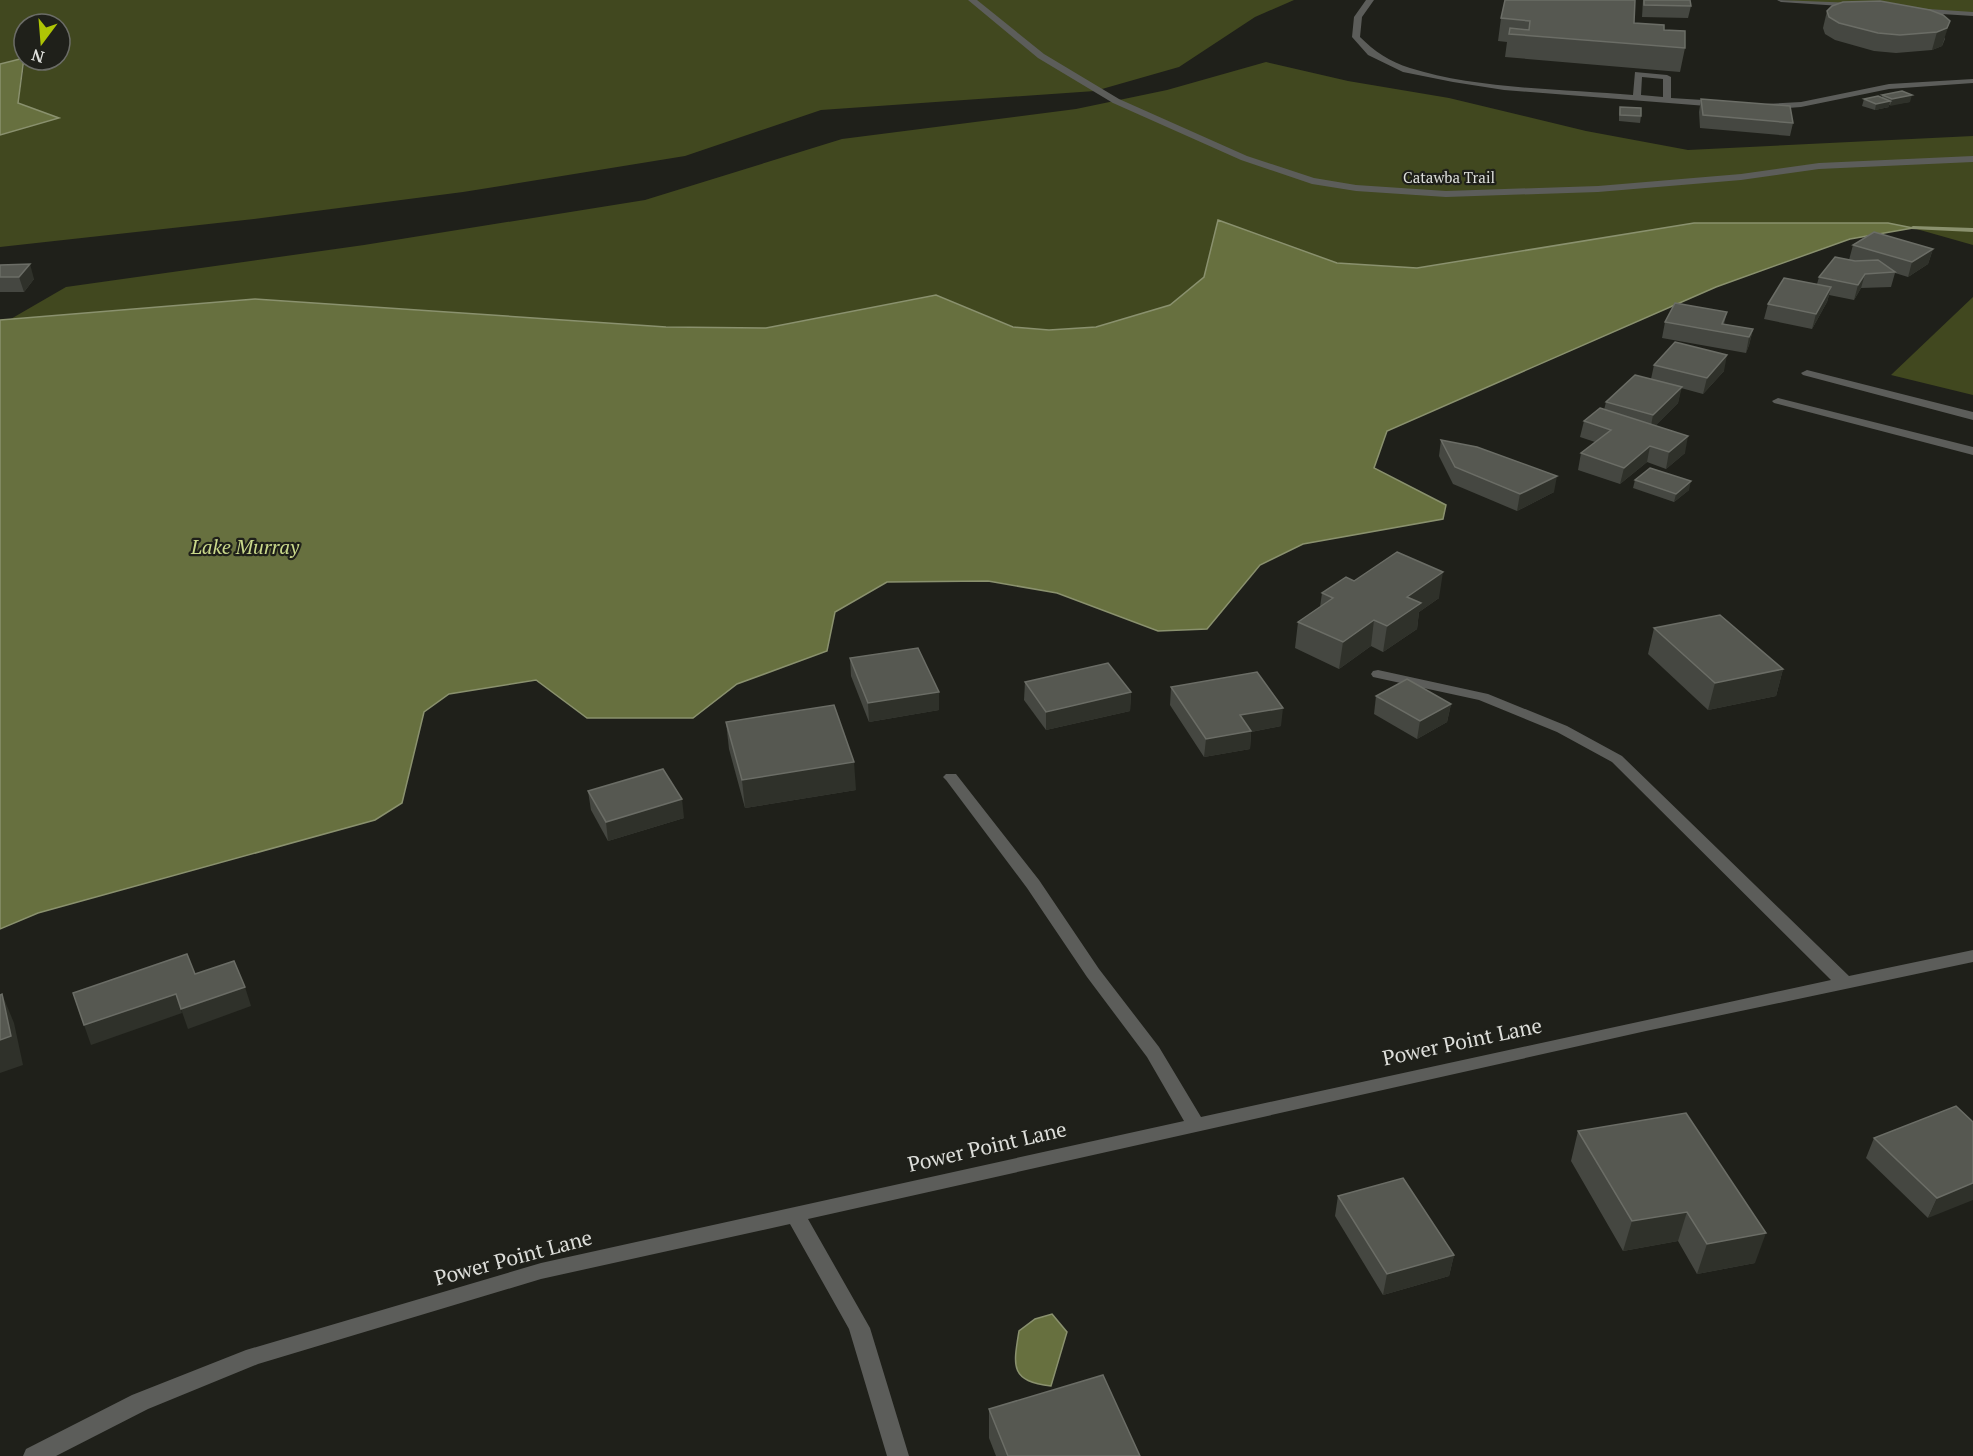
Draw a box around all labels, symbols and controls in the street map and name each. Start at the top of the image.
north arrow [12,12,72,72]
text: N [29,44,47,69]
street label: Catawba Trail [1403,167,1495,187]
water label: Lake Murray [190,533,300,560]
street label: Power Point Lane [1380,1010,1544,1072]
street label: Power Point Lane [905,1114,1069,1178]
street label: Power Point Lane [431,1222,595,1292]

